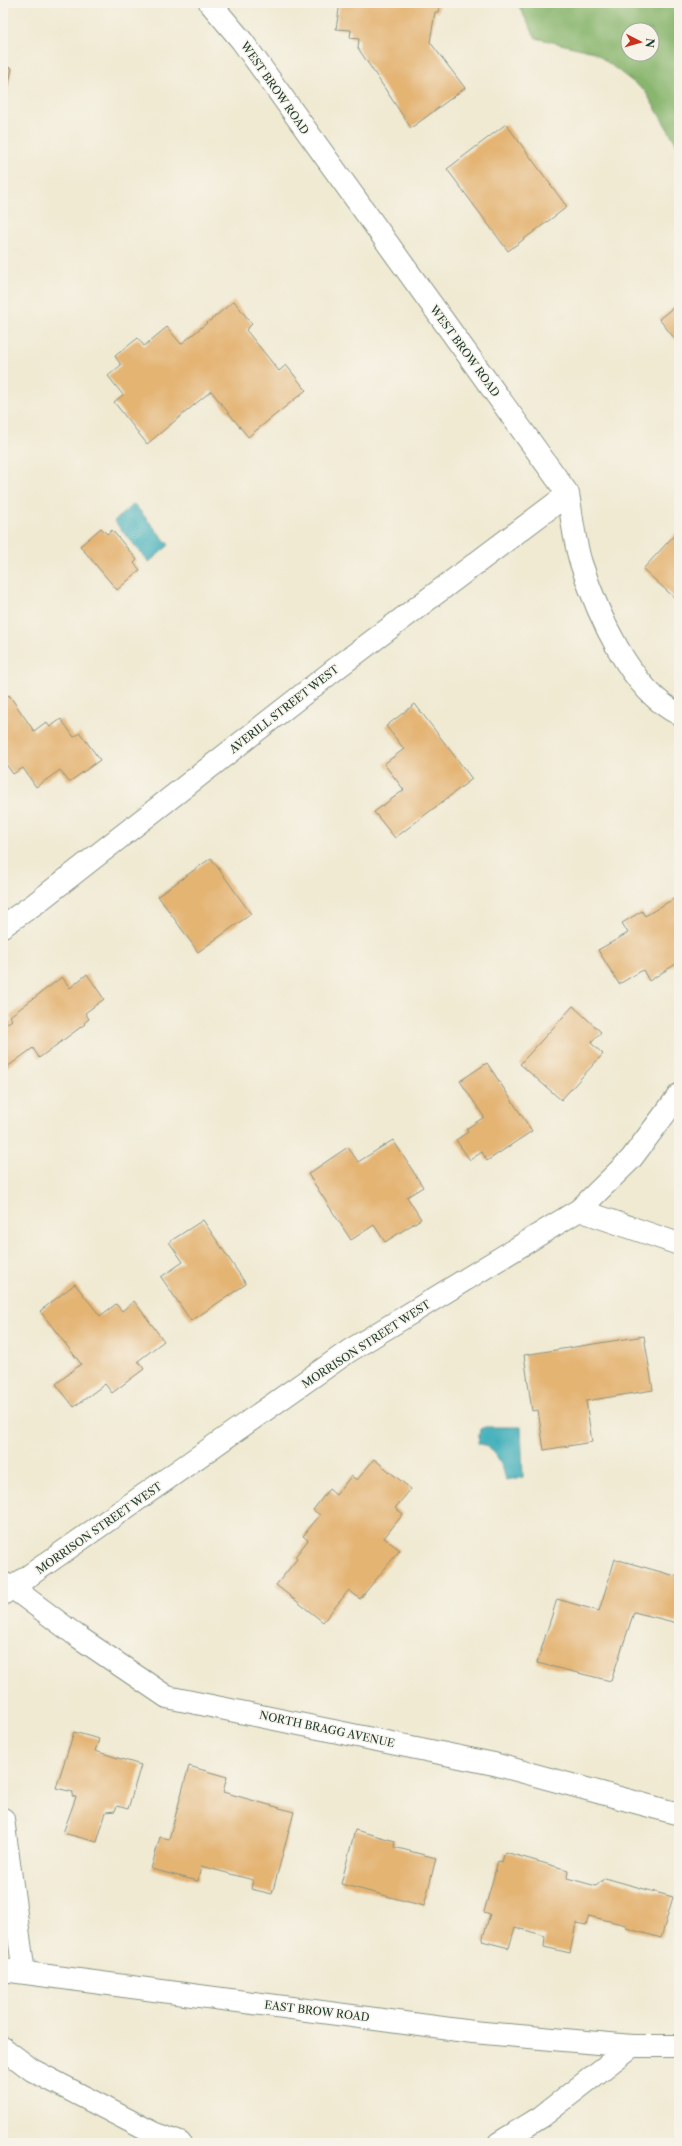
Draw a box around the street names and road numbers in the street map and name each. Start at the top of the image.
street label: WEST BROW ROAD [237,38,312,137]
street label: WEST BROW ROAD [426,302,503,400]
street label: AVERILL STREET WEST [226,661,342,757]
street label: MORRISON STREET WEST [299,1297,434,1391]
street label: MORRISON STREET WEST [33,1479,165,1577]
street label: NORTH BRAGG AVENUE [258,1708,396,1750]
street label: EAST BROW ROAD [264,1998,370,2024]

